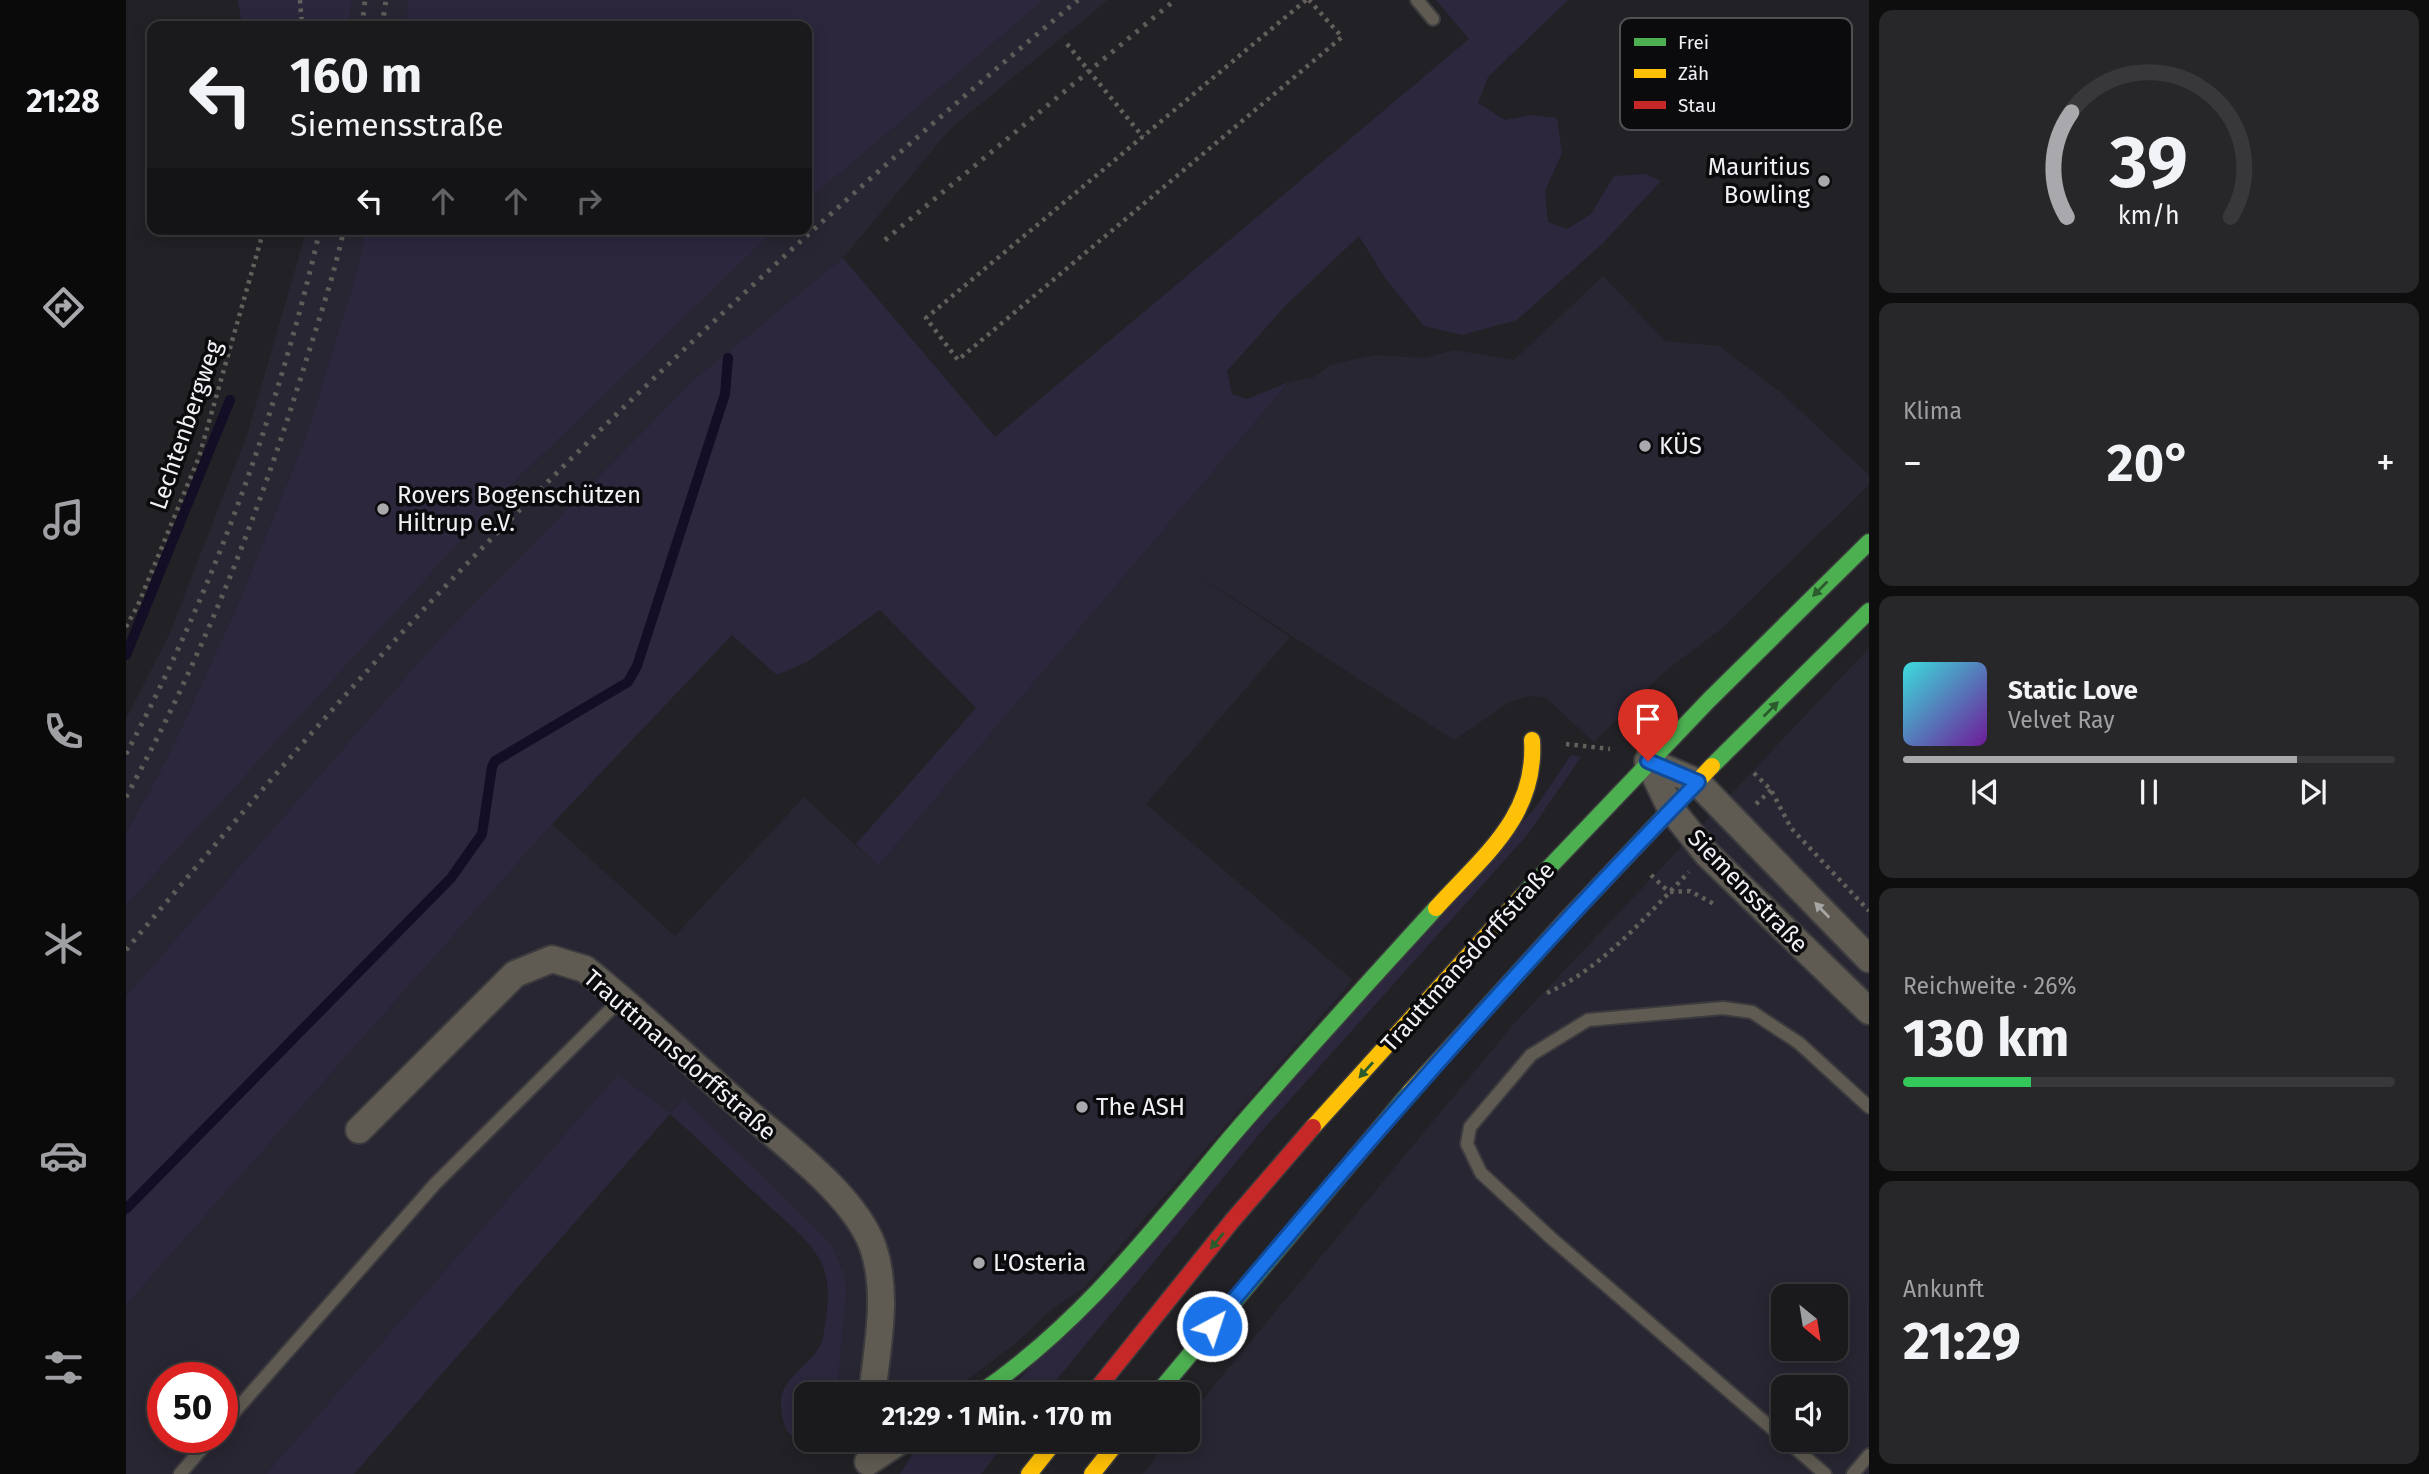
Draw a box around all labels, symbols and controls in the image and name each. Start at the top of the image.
legend [1620,18,1852,130]
text: Frei [1678,31,1709,54]
text: 160 m [290,46,422,105]
icon: left [175,49,266,140]
text: Zäh [1678,62,1709,85]
text: 21:28 [26,82,100,120]
text: Stau [1678,94,1716,117]
text: Siemensstraße [290,106,504,144]
text: 39 [2109,120,2188,207]
place label: Mauritius Bowling [1708,153,1811,209]
marker: Mauritius Bowling [1816,173,1832,189]
icon: left [351,182,389,220]
icon: ahead [424,182,462,220]
icon: ahead [497,182,535,220]
icon: right [570,182,608,220]
text: km/h [2118,201,2180,231]
icon: directions [39,283,88,332]
street label: Lechtenbergweg [144,336,228,513]
text: Klima [1903,397,1962,425]
place label: KÜS [1659,432,1702,460]
text: 20° [2107,432,2191,495]
marker: KÜS [1637,438,1653,454]
text: − [1903,440,1922,486]
text: + [2376,440,2395,486]
place label: Rovers Bogenschützen Hiltrup e.V. [397,481,641,537]
icon: music [39,495,88,544]
marker: Rovers Bogenschützen Hiltrup e.V. [375,501,391,517]
one-way arrow [1812,581,1828,597]
text: Static Love [2008,675,2138,706]
pin [1618,689,1678,761]
icon: arrive [1629,700,1667,738]
one-way arrow [1762,701,1779,717]
text: Velvet Ray [2008,706,2115,734]
icon: phone [39,707,88,756]
icon: previous [1966,773,2004,811]
icon: pause [2130,773,2168,811]
icon: next [2294,773,2332,811]
street label: Siemensstraße [1682,824,1814,958]
street label: Trauttmansdorffstraße [1375,856,1561,1058]
one-way arrow [1814,902,1830,919]
icon: climate [39,919,88,968]
street label: Trauttmansdorffstraße [578,964,782,1146]
text: Reichweite · 26% [1903,972,2076,1000]
text: 130 km [1903,1007,2070,1070]
one-way arrow [1358,1061,1374,1079]
place label: The ASH [1096,1093,1185,1121]
marker: The ASH [1074,1099,1090,1115]
icon: car [39,1131,88,1180]
one-way arrow [1209,1232,1224,1250]
place label: L'Osteria [993,1249,1086,1277]
marker: L'Osteria [971,1255,987,1271]
text: Ankunft [1903,1275,1984,1303]
north arrow [1771,1284,1848,1362]
map controls [1771,1284,1848,1452]
position arrow [1175,1289,1249,1363]
text: 21:29 [1903,1310,2021,1373]
icon: filters [39,1343,88,1392]
speed limit sign: 50 [147,1362,238,1453]
button: sound [1771,1375,1848,1452]
text: 21:29 · 1 Min. · 170 m [882,1401,1112,1432]

